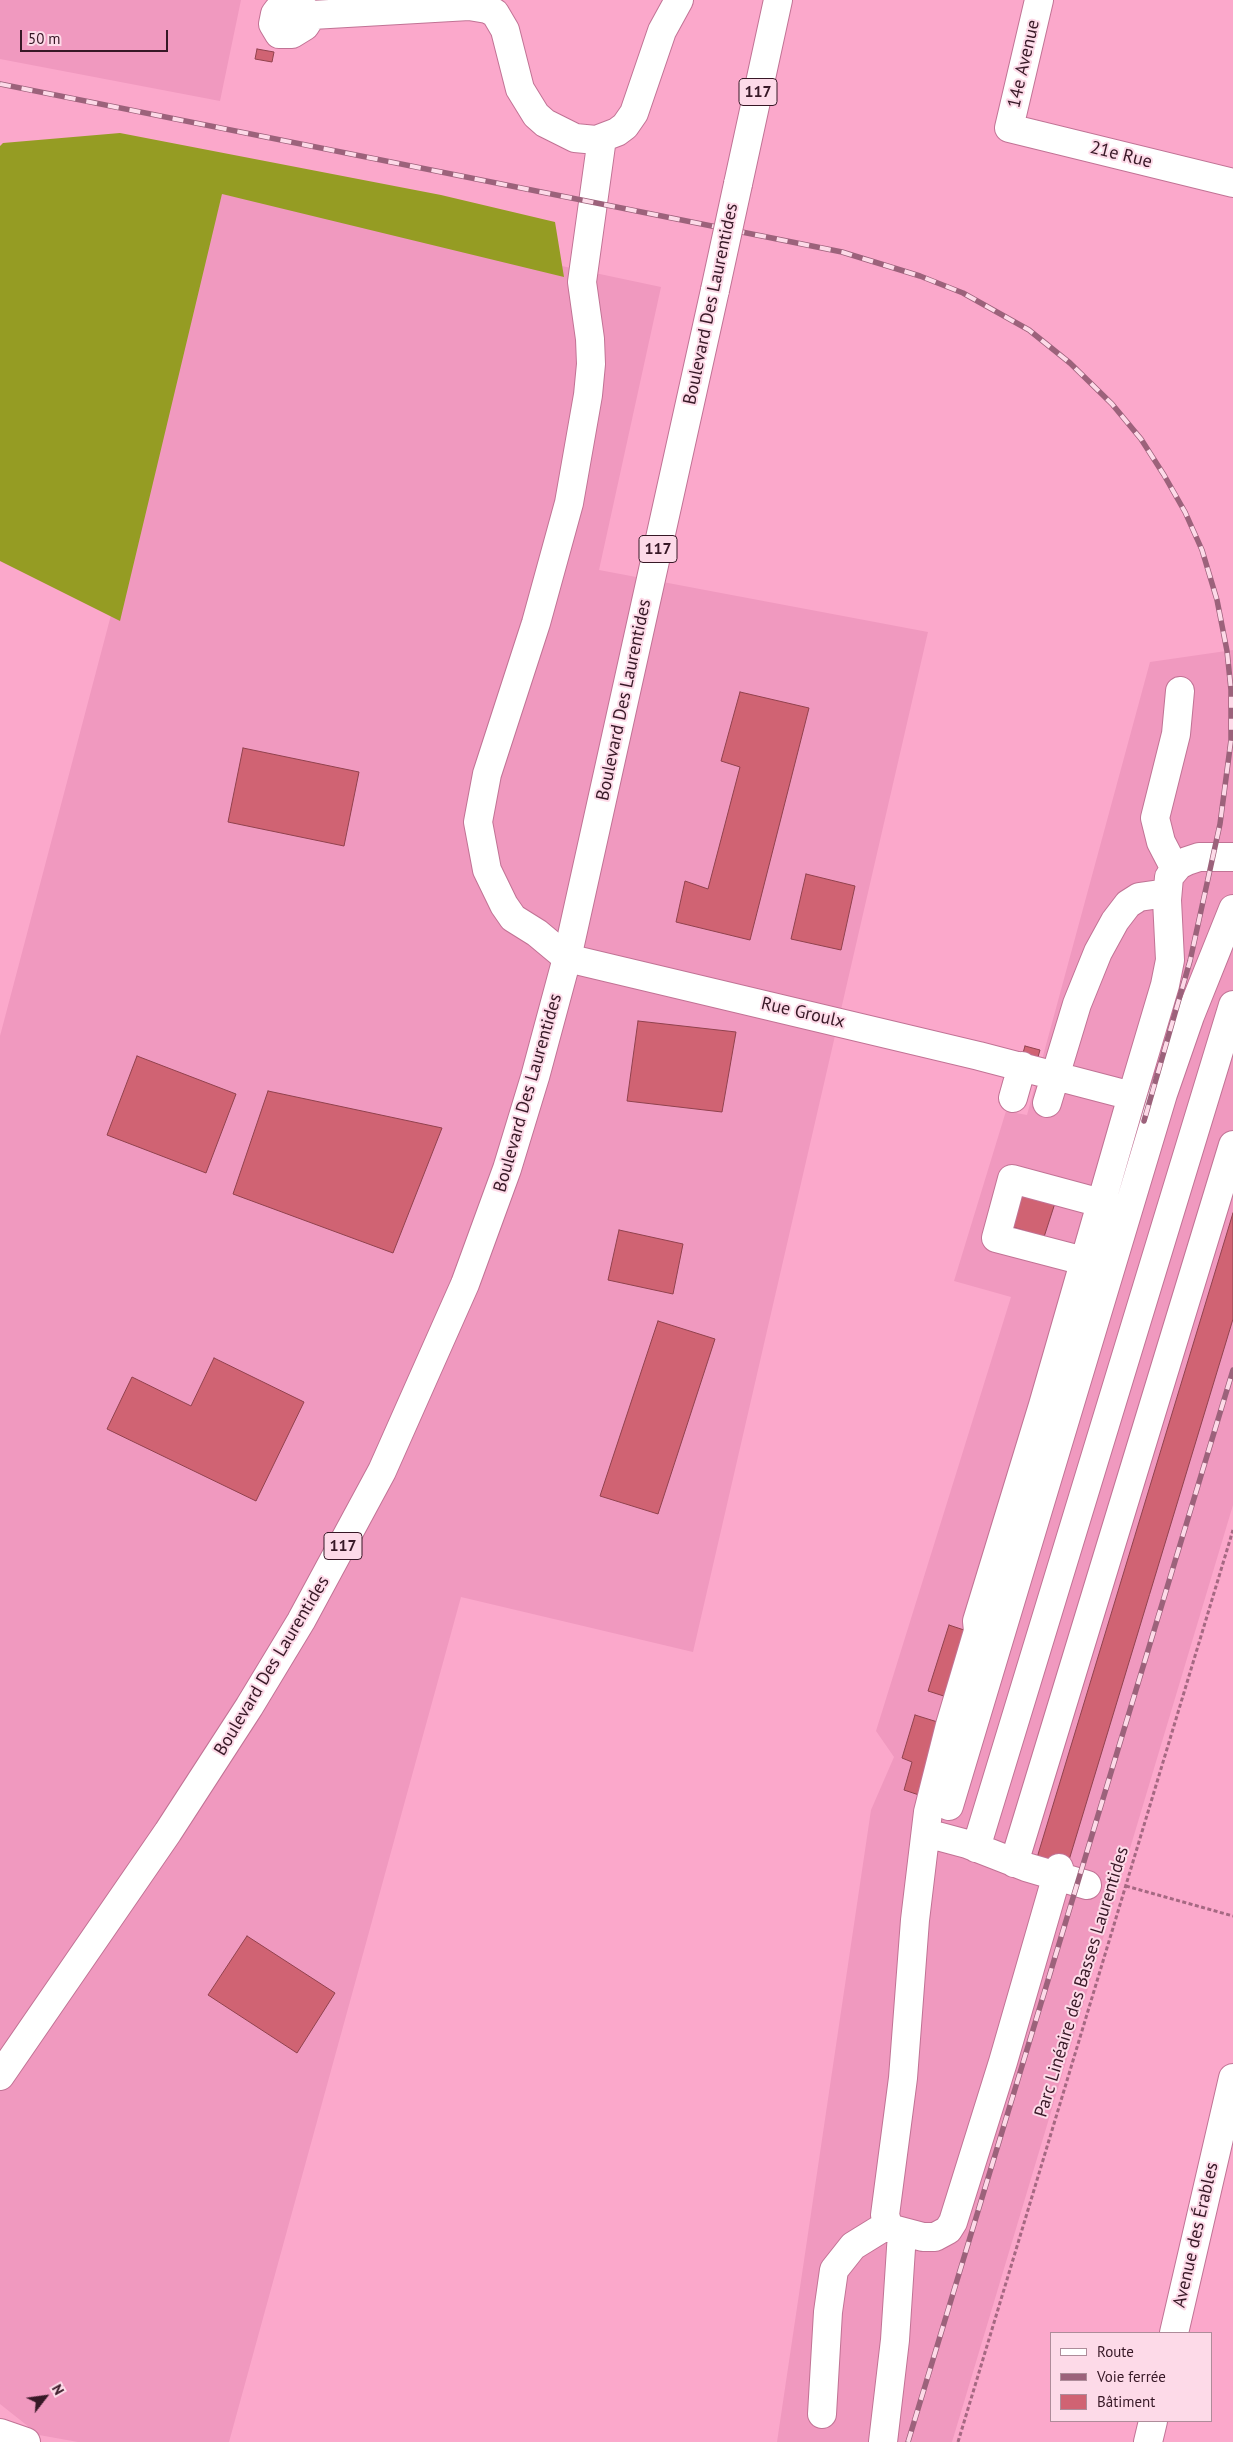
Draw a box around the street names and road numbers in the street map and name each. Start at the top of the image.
street label: 14e Avenue [1003,18,1045,110]
road number: 117 [739,78,777,105]
street label: 21e Rue [1088,137,1154,173]
street label: Boulevard Des Laurentides [679,201,743,407]
road number: 117 [639,536,677,562]
street label: Boulevard Des Laurentides [592,597,656,803]
street label: Boulevard Des Laurentides [489,991,567,1195]
street label: Rue Groulx [759,993,847,1033]
road number: 117 [324,1532,362,1560]
street label: Boulevard Des Laurentides [210,1572,334,1760]
street label: Parc Linéaire des Basses Laurentides [1030,1844,1134,2120]
street label: Avenue des Érables [1169,2160,1223,2310]

